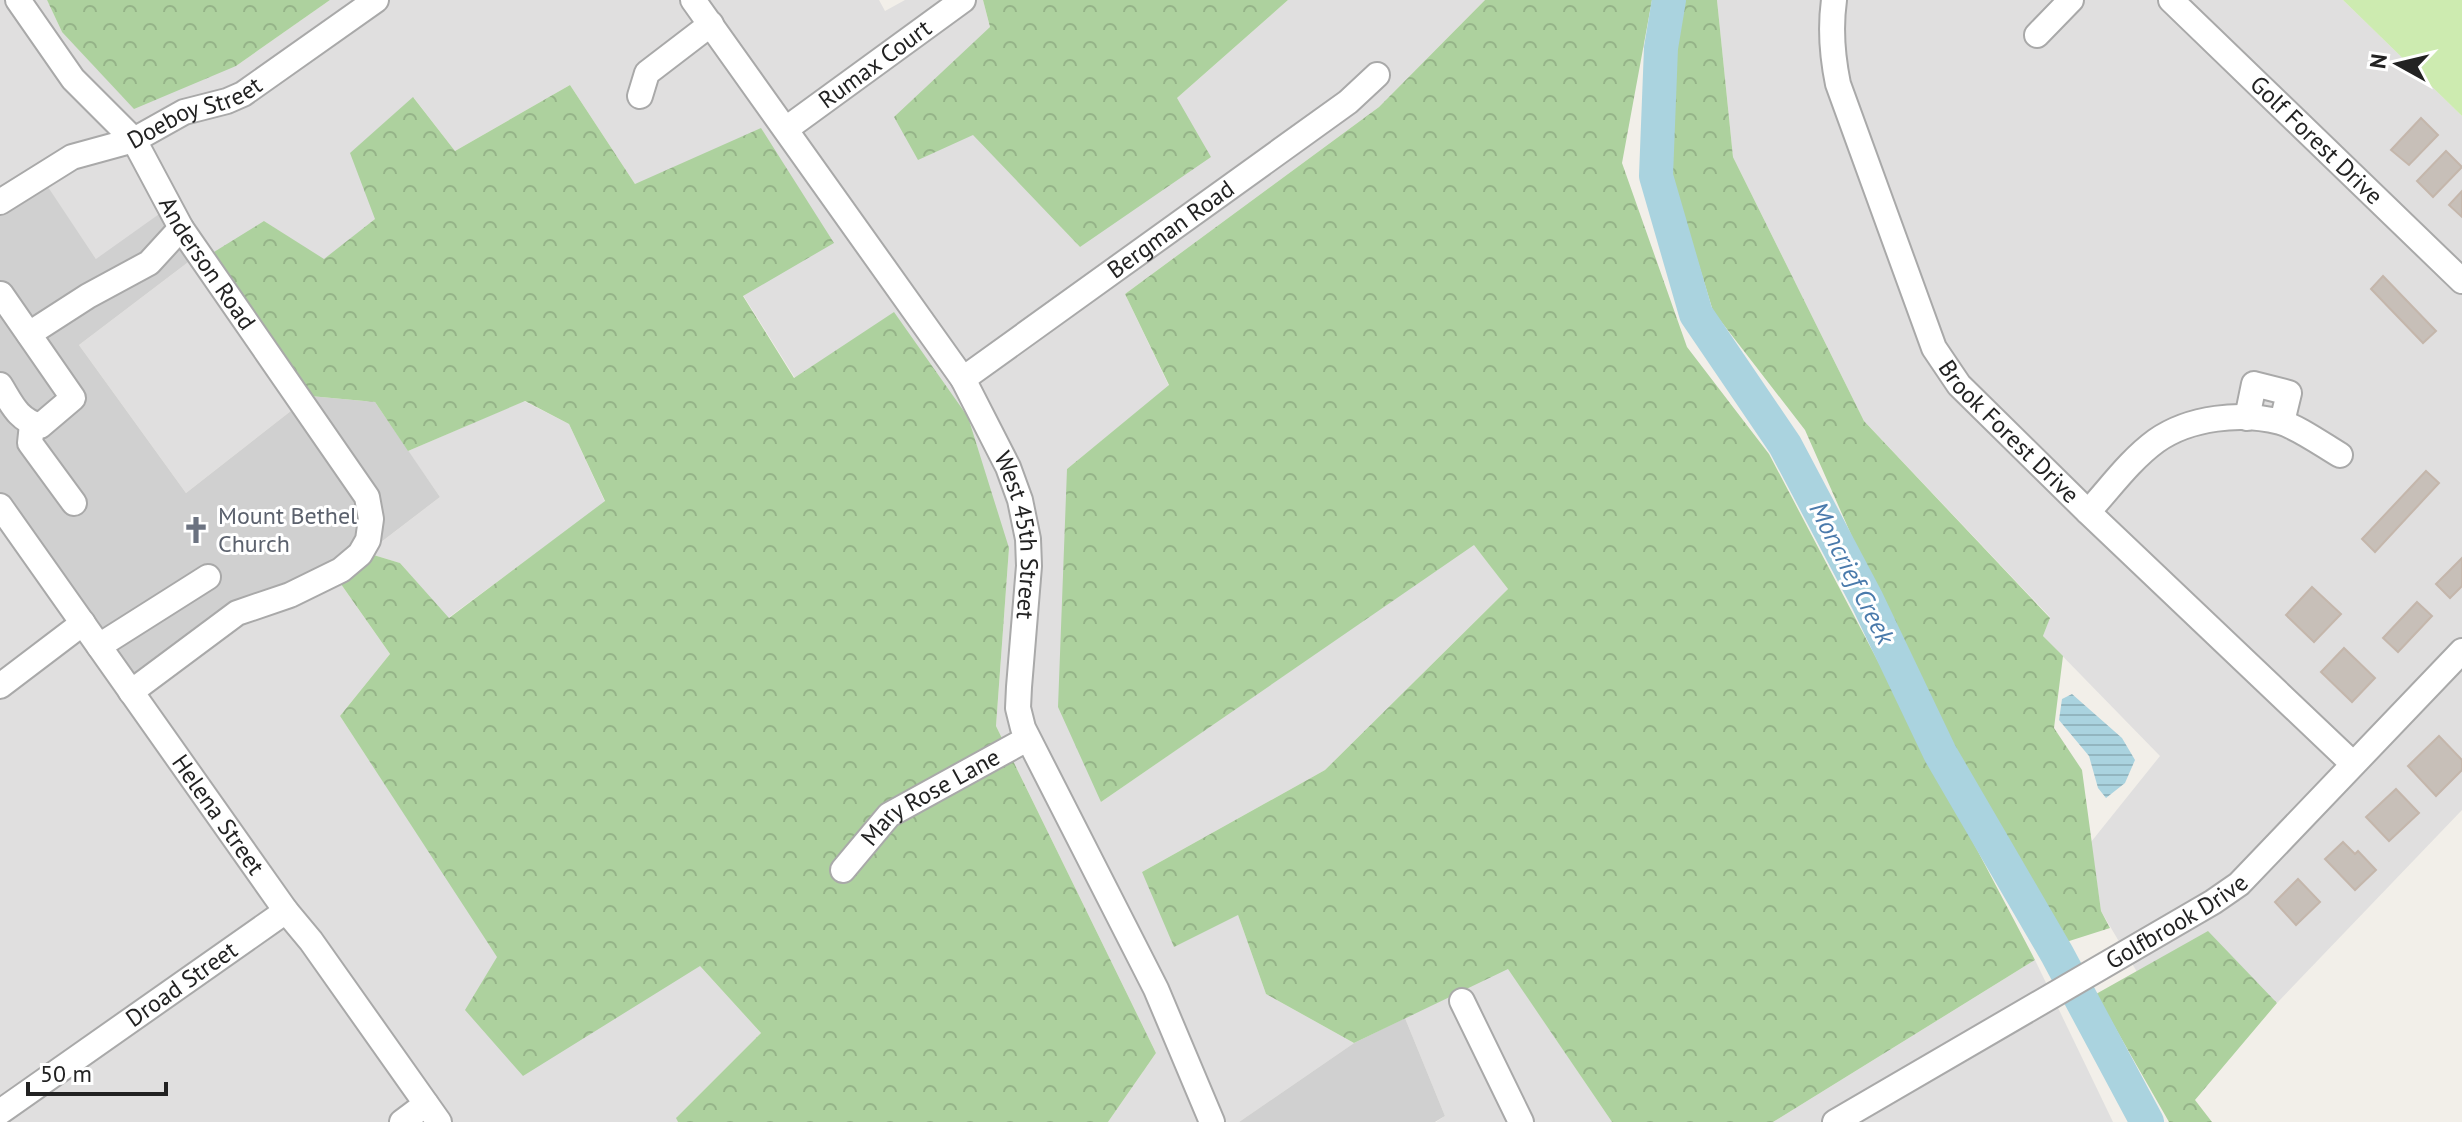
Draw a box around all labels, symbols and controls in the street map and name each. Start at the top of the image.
street label: Rumax Court [812,12,937,115]
north arrow [2358,24,2438,104]
text: N [2363,52,2393,70]
street label: Doeboy Street [121,69,268,156]
street label: Golf Forest Drive [2244,69,2390,211]
street label: Bergman Road [1101,173,1240,285]
street label: Anderson Road [152,191,263,336]
street label: Brook Forest Drive [1932,354,2086,510]
street label: West 45th Street [988,446,1045,621]
water label: Moncrief Creek [1802,496,1903,651]
place label: Mount Bethel Church [218,500,357,559]
church icon: Mount Bethel Church [181,515,211,545]
street label: Mary Rose Lane [854,741,1005,852]
street label: Helena Street [165,748,272,881]
street label: Golfbrook Drive [2100,868,2255,976]
street label: Droad Street [120,934,243,1034]
scale bar [28,1046,166,1096]
text: 50 m [40,1058,92,1089]

